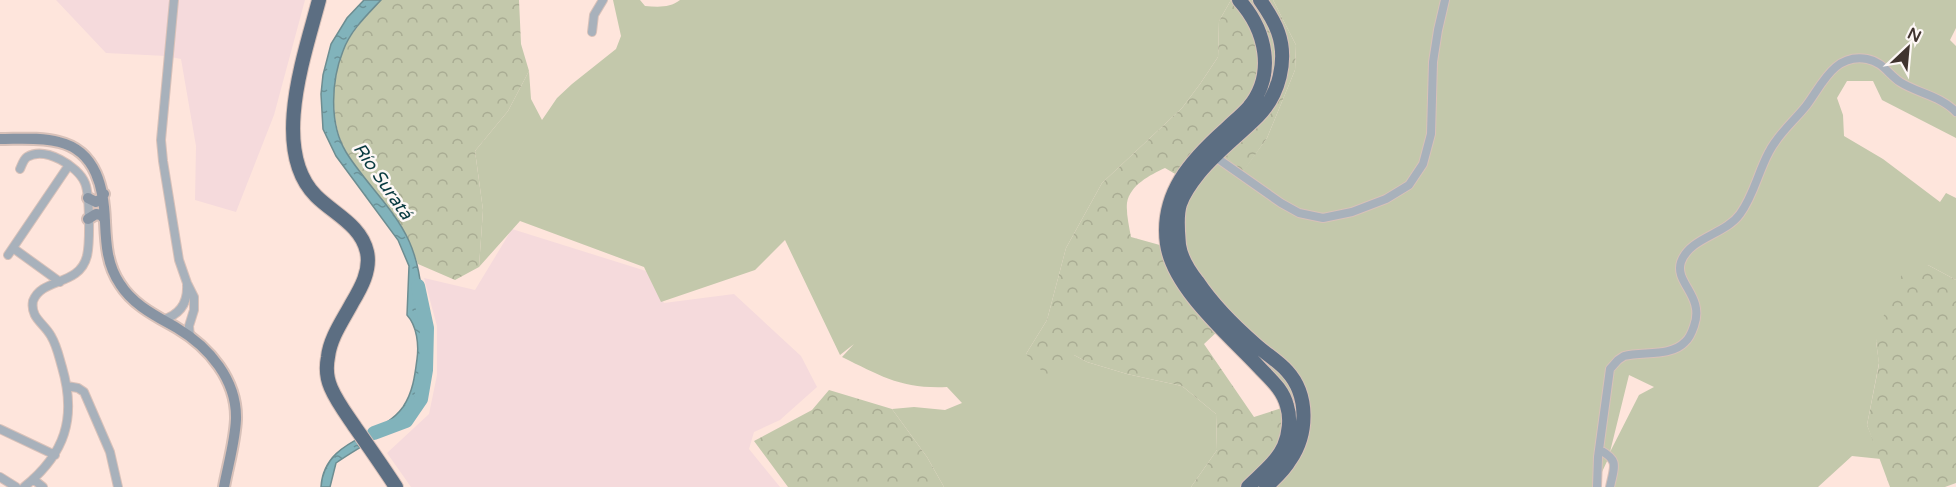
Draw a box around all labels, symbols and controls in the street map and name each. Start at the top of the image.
north arrow [1878,18,1938,78]
text: N [1904,24,1924,47]
water label: Río Suratá [349,138,418,224]

